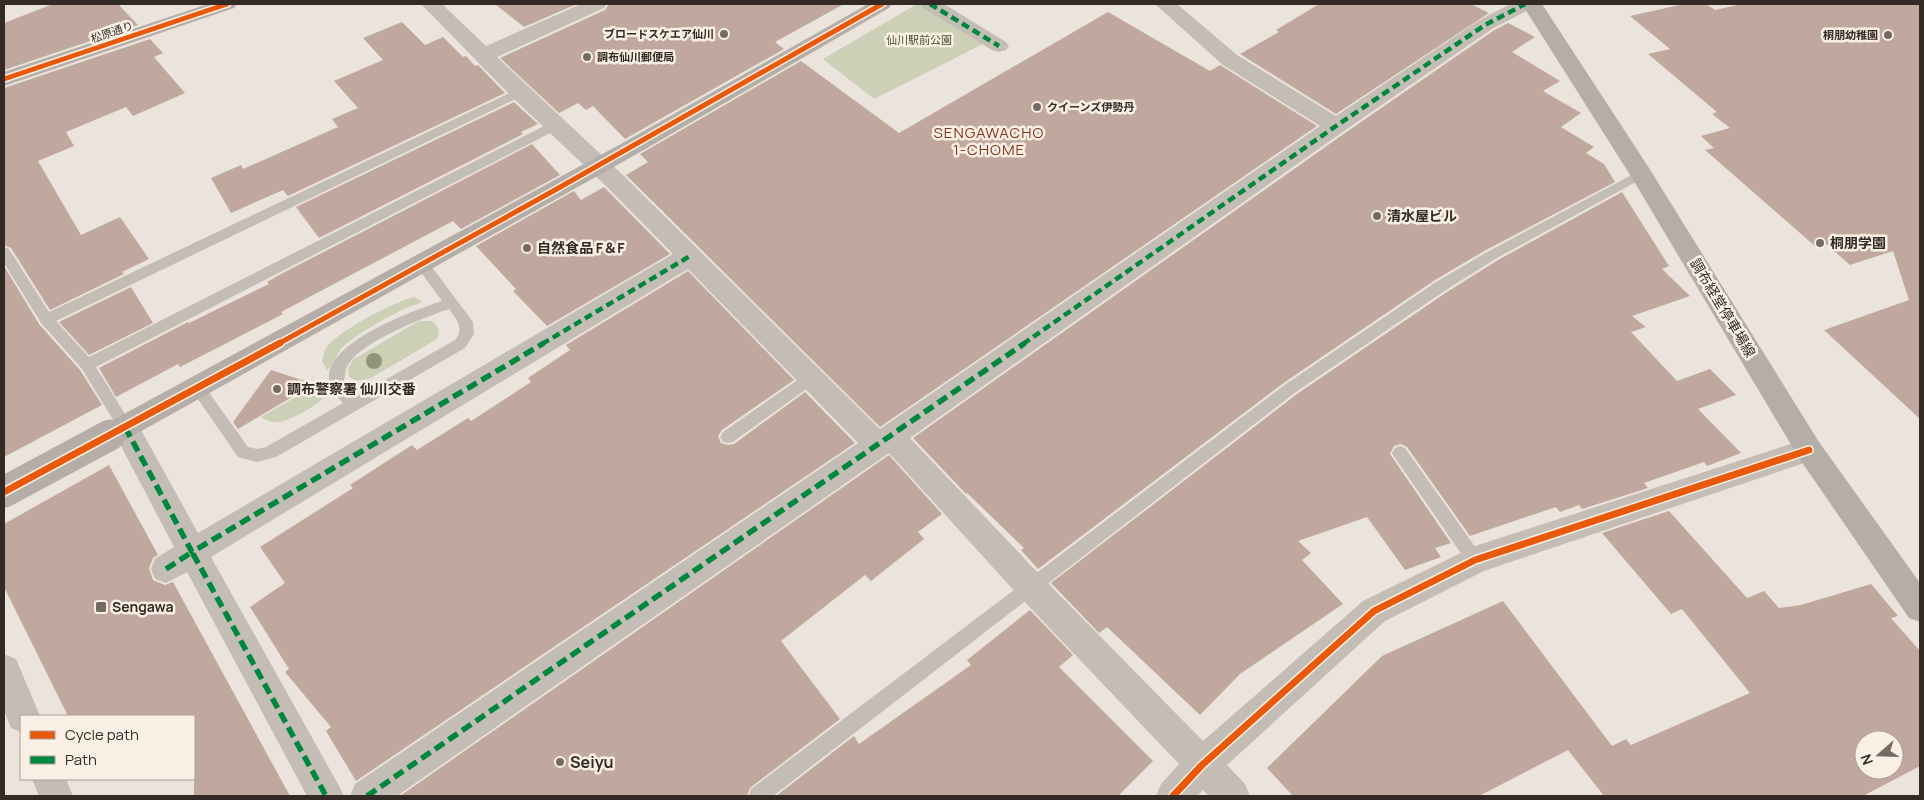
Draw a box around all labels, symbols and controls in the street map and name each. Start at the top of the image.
street label: 松原通り [89,17,135,46]
place label: ブロードスケエア仙川 [604,26,714,41]
place label: 桐朋幼稚園 [1823,27,1878,42]
marker: ブロードスケエア仙川 [718,28,730,40]
marker: 桐朋幼稚園 [1882,29,1894,41]
park label: 仙川駅前公園 [886,32,952,47]
place label: 調布仙川郵便局 [597,49,674,64]
marker: 調布仙川郵便局 [581,51,593,63]
place label: クイーンズ伊勢丹 [1047,99,1134,114]
marker: クイーンズ伊勢丹 [1031,101,1043,113]
district label: SENGAWACHO 1-CHOME [934,122,1044,160]
place label: 清水屋ビル [1387,206,1457,225]
marker: 清水屋ビル [1371,210,1383,222]
place label: 桐朋学園 [1830,233,1886,252]
marker: 桐朋学園 [1814,237,1826,249]
place label: 自然食品 F＆F [537,238,625,257]
marker: 自然食品 F＆F [521,242,533,254]
street label: 調布経堂停車場線 [1686,255,1760,361]
place label: 調布警察署 仙川交番 [287,379,416,398]
marker: 調布警察署 仙川交番 [271,383,283,395]
place label: Sengawa [112,597,173,616]
marker: Sengawa [94,600,108,614]
legend [20,715,195,780]
text: Cycle path [65,724,139,745]
north arrow [1854,730,1904,780]
text: Path [65,749,97,770]
place label: Seiyu [570,751,614,773]
text: N [1856,752,1877,768]
marker: Seiyu [554,756,566,768]

